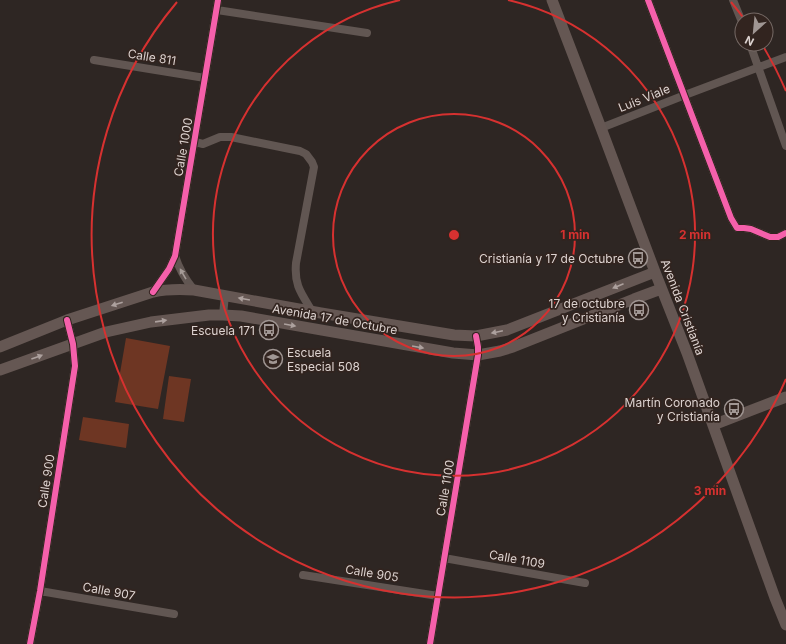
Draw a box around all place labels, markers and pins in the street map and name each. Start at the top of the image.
centre of rings [447,228,461,242]
bus stop icon: Cristianía y 17 de Octubre [627,247,649,269]
place label: Cristianía y 17 de Octubre [479,251,624,266]
place label: 17 de octubre y Cristianía [549,296,625,325]
bus stop icon: 17 de octubre y Cristianía [628,299,650,321]
bus stop icon: Escuela 171 [258,319,280,341]
place label: Escuela 171 [191,323,255,338]
place label: Escuela Especial 508 [287,345,360,374]
school or university icon: Escuela Especial 508 [262,348,284,370]
place label: Martín Coronado y Cristianía [625,395,720,424]
bus stop icon: Martín Coronado y Cristianía [723,398,745,420]

